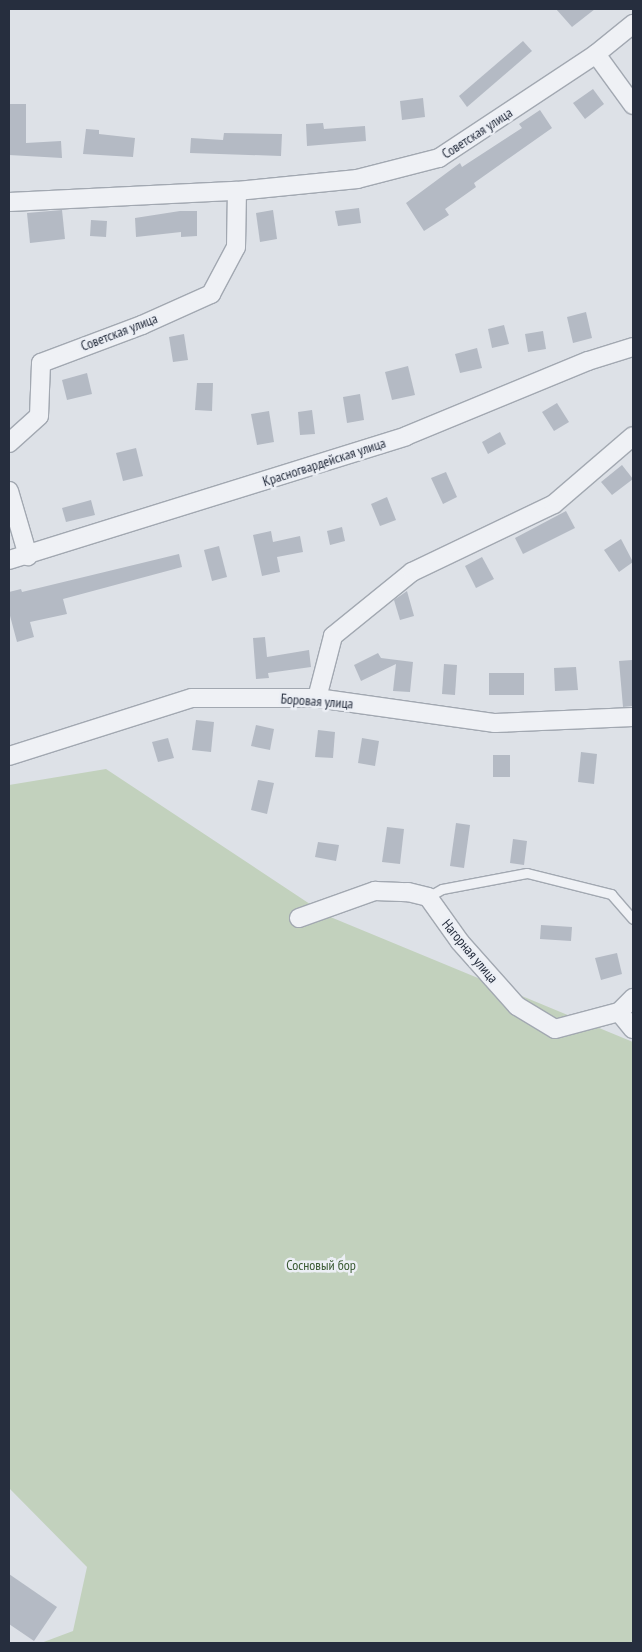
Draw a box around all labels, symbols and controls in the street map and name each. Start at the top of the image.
street label: Советская улица [438,104,516,162]
street label: Советская улица [78,310,160,354]
street label: Красногвардейская улица [260,434,388,490]
street label: Боровая улица [280,690,354,712]
street label: Нагорная улица [438,916,502,986]
park label: Сосновый бор [286,1257,356,1273]

